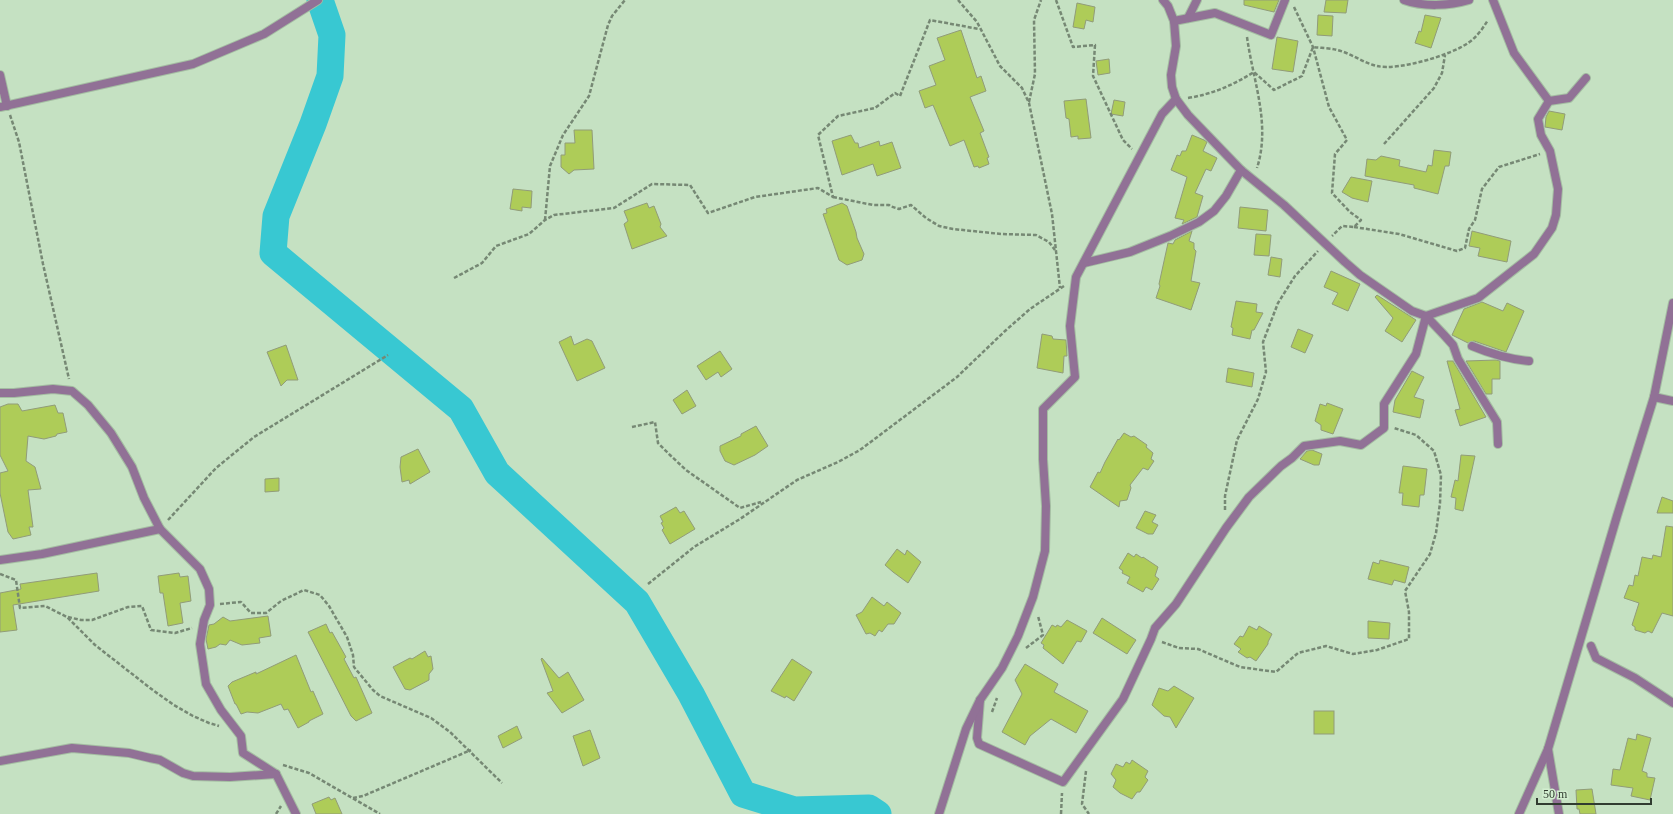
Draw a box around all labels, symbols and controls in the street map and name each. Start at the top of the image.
scale bar [1537,780,1651,806]
text: 50 m [1543,787,1568,801]

